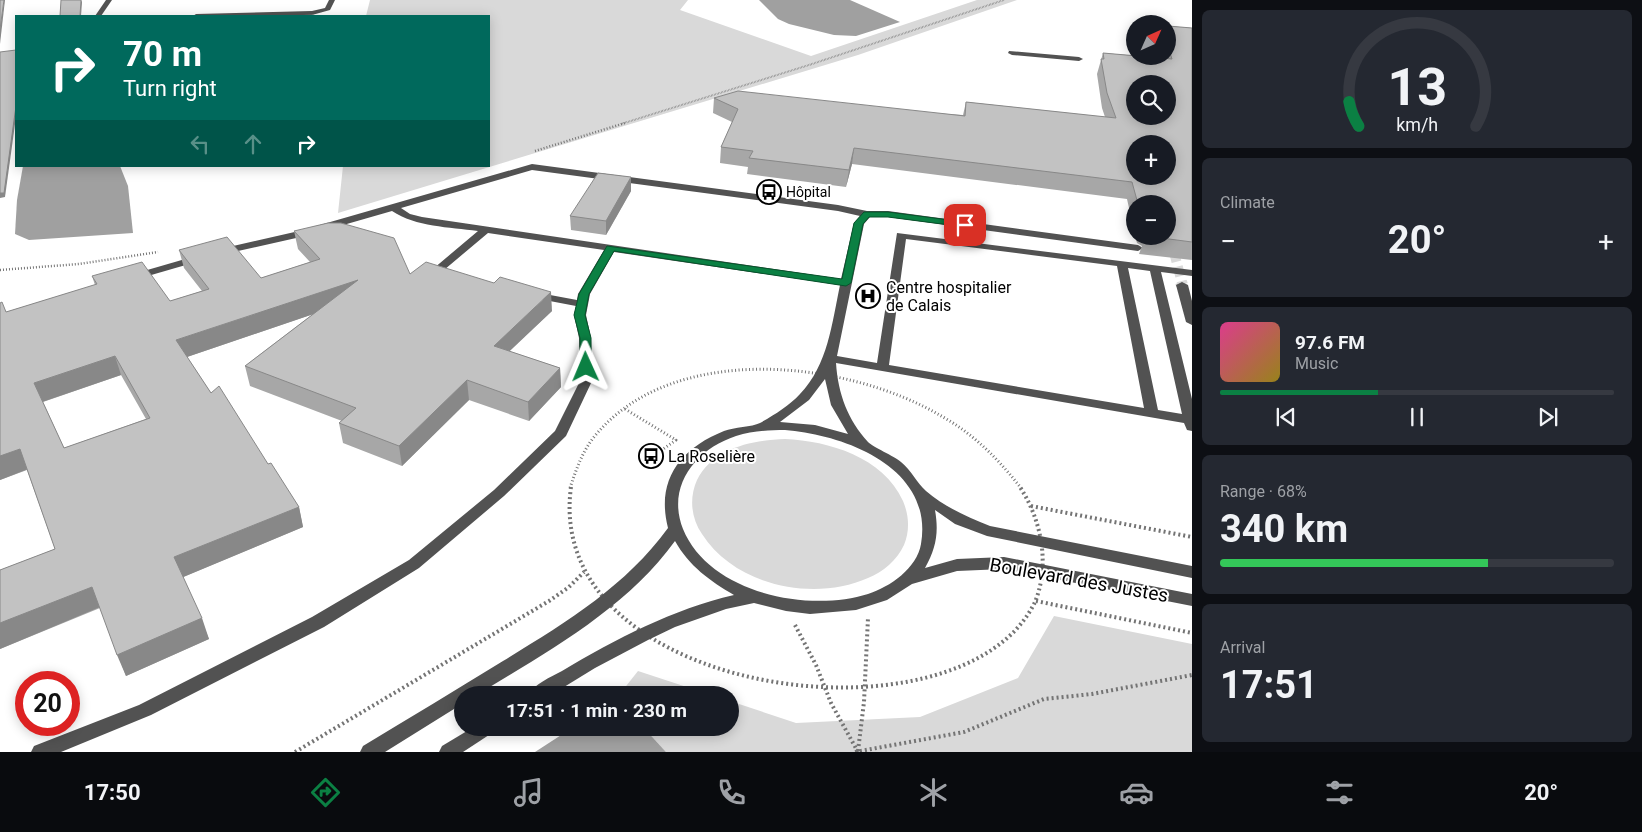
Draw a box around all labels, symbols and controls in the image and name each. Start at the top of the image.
north arrow [1126,15,1176,65]
map controls [1126,15,1176,245]
text: 70 m [123,34,202,75]
icon: right [40,35,105,100]
text: 13 [1387,57,1447,118]
button: search [1126,75,1176,125]
text: Turn right [123,76,217,101]
text: km/h [1396,114,1438,135]
icon: left [186,130,214,158]
icon: ahead [239,130,267,158]
icon: right [292,130,320,158]
button: + [1126,135,1176,185]
bus stop icon: Hôpital [756,179,782,205]
place label: Hôpital [786,184,831,200]
text: Climate [1220,193,1275,212]
button: − [1126,195,1176,245]
pin [944,204,986,246]
icon: arrive [951,211,979,239]
text: 20° [1388,218,1446,262]
text: − [1220,225,1236,258]
text: + [1598,225,1614,258]
place label: Centre hospitalier de Calais [886,278,1012,315]
hospital icon: Centre hospitalier de Calais [855,283,881,309]
text: 97.6 FM [1295,331,1365,354]
position arrow [559,340,611,392]
text: Music [1295,354,1338,373]
icon: previous [1272,403,1300,431]
icon: pause [1403,403,1431,431]
icon: next [1534,403,1562,431]
bus stop icon: La Roselière [638,443,664,469]
place label: La Roselière [668,447,755,466]
text: Range · 68% [1220,482,1307,501]
text: 340 km [1220,507,1348,551]
street label: Boulevard des Justes [988,553,1170,607]
text: Arrival [1220,638,1265,657]
text: 17:51 [1220,663,1318,707]
speed limit sign: 20 [15,671,80,736]
text: 17:51 · 1 min · 230 m [506,699,687,722]
icon: directions [308,775,343,810]
icon: music [511,775,546,810]
icon: phone [714,775,749,810]
icon: climate [916,775,951,810]
icon: car [1119,775,1154,810]
icon: filters [1322,775,1357,810]
text: 17:50 [84,780,141,805]
text: 20° [1524,780,1558,805]

